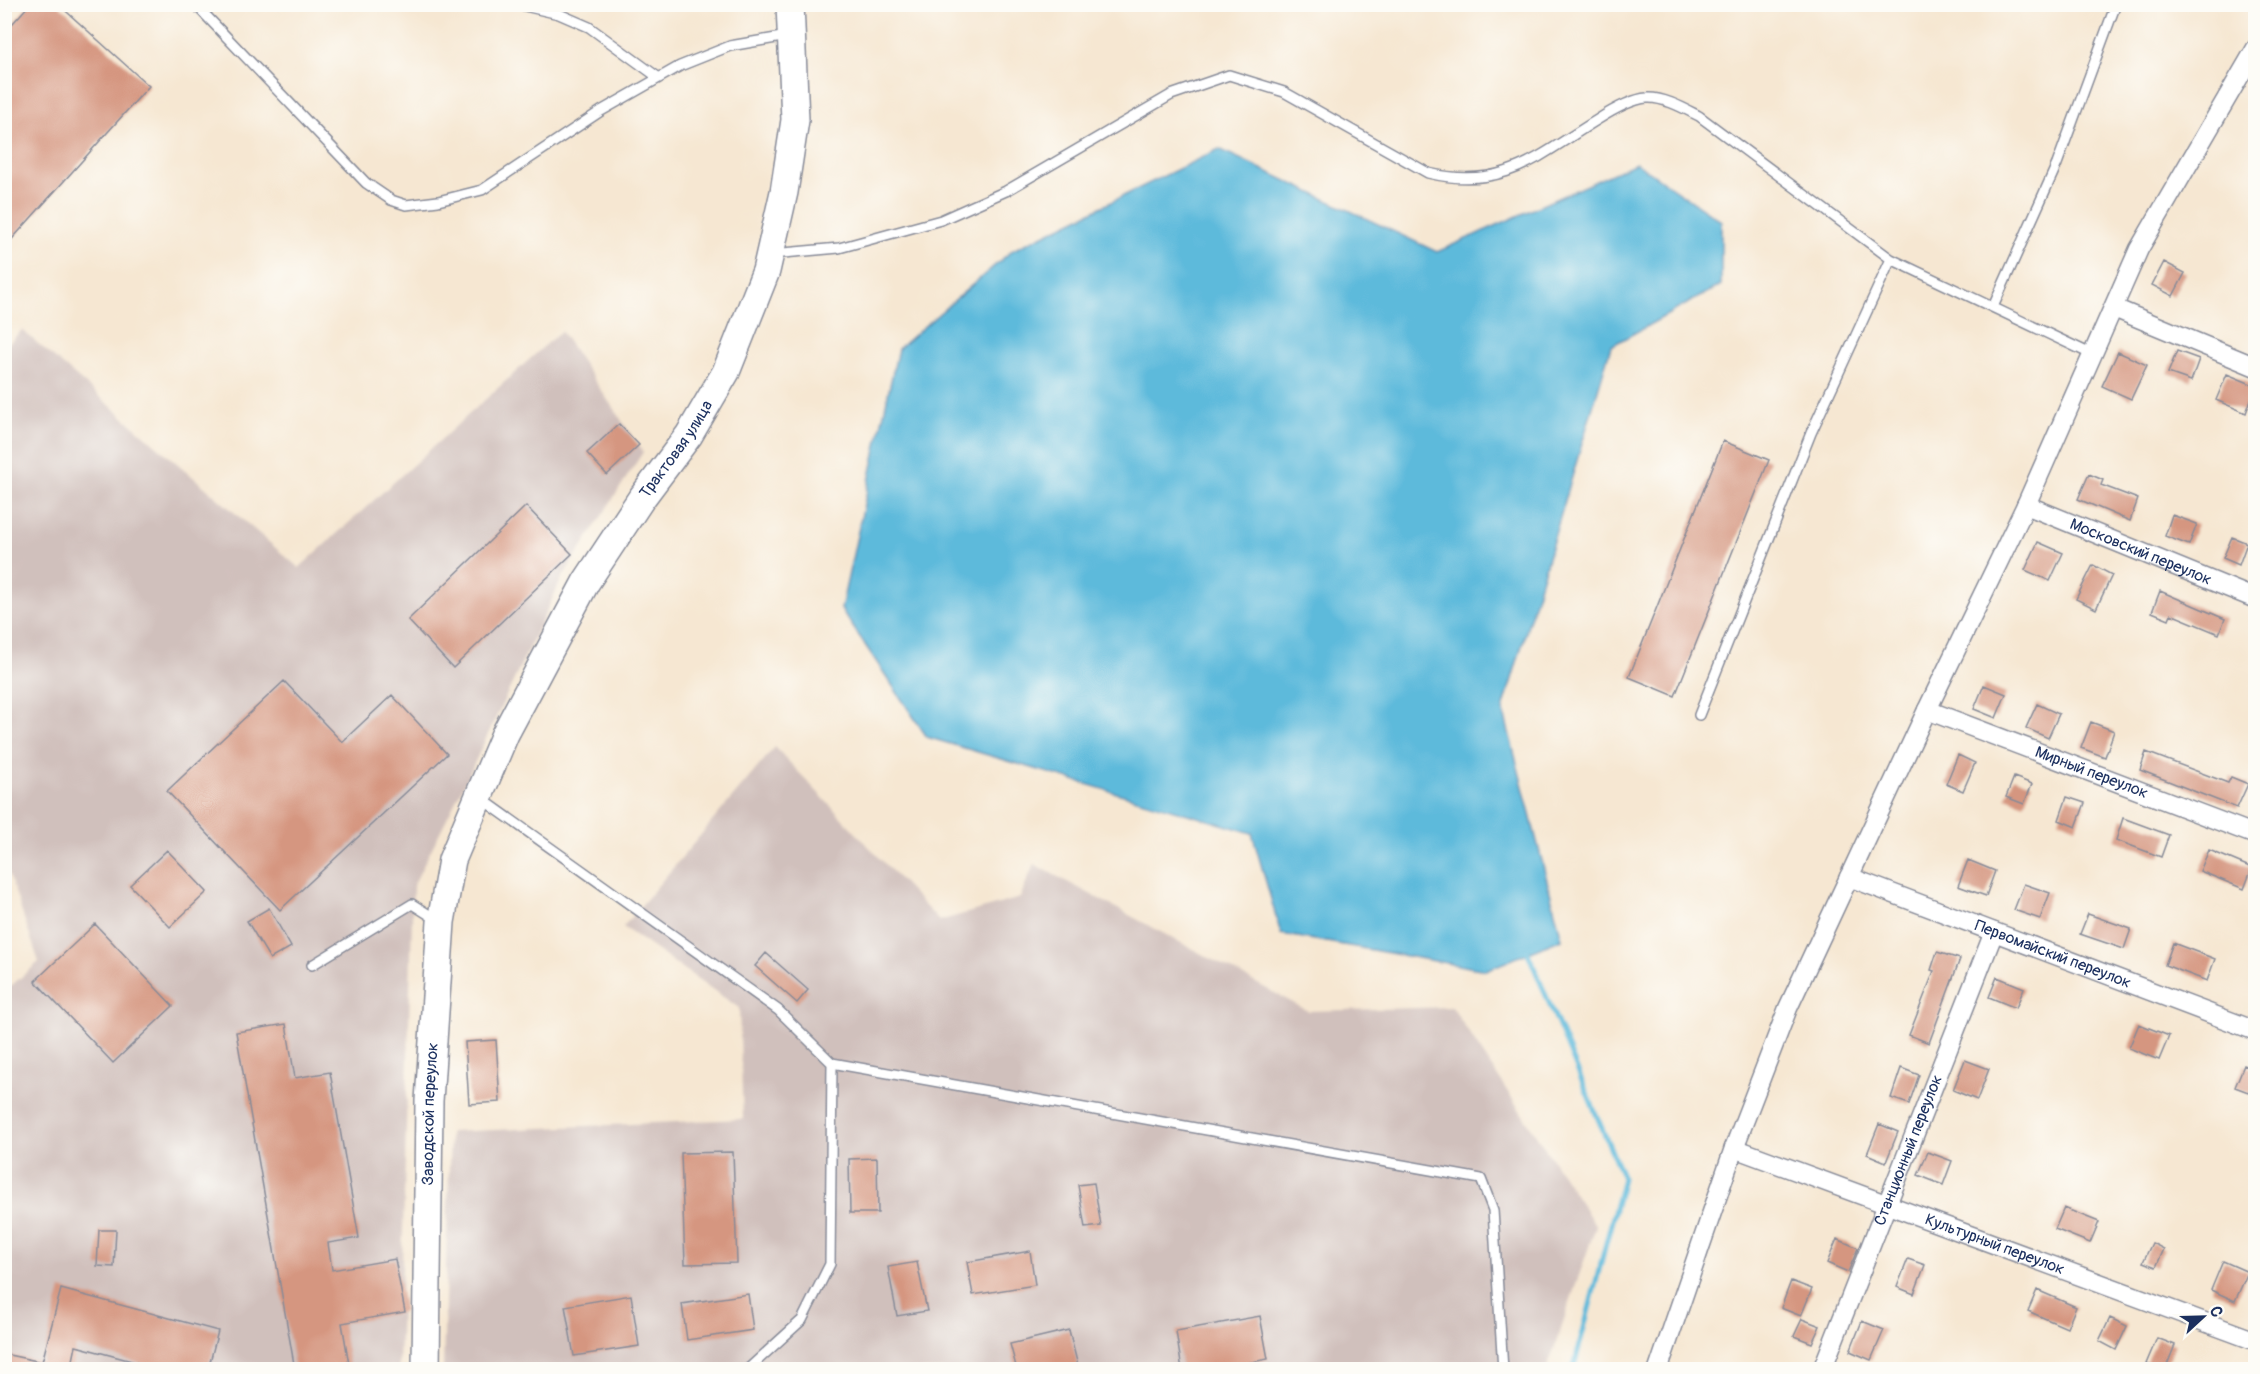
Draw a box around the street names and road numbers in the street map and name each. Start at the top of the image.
street label: Трактовая улица [635,397,717,502]
street label: Московский переулок [2067,514,2215,590]
street label: Мирный переулок [2032,742,2151,803]
street label: Первомайский переулок [1972,916,2134,993]
street label: Заводской переулок [418,1042,443,1186]
street label: Станционный переулок [1870,1072,1947,1229]
street label: Культурный переулок [1922,1209,2067,1279]

